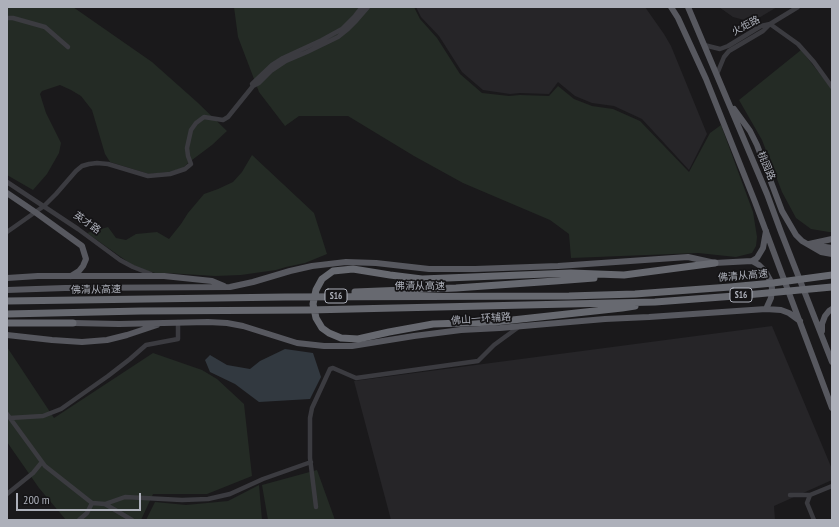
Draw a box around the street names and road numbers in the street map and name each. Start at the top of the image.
street label: 火炬路 [730,14,762,38]
street label: 桃园路 [755,150,777,182]
street label: 英才路 [71,209,103,237]
street label: 佛清从高速 [718,268,768,284]
street label: 佛清从高速 [395,280,445,292]
street label: 佛清从高速 [71,284,121,296]
road number: S16 [730,288,752,302]
road number: S16 [325,289,347,303]
street label: 佛山一环辅路 [451,311,511,327]

